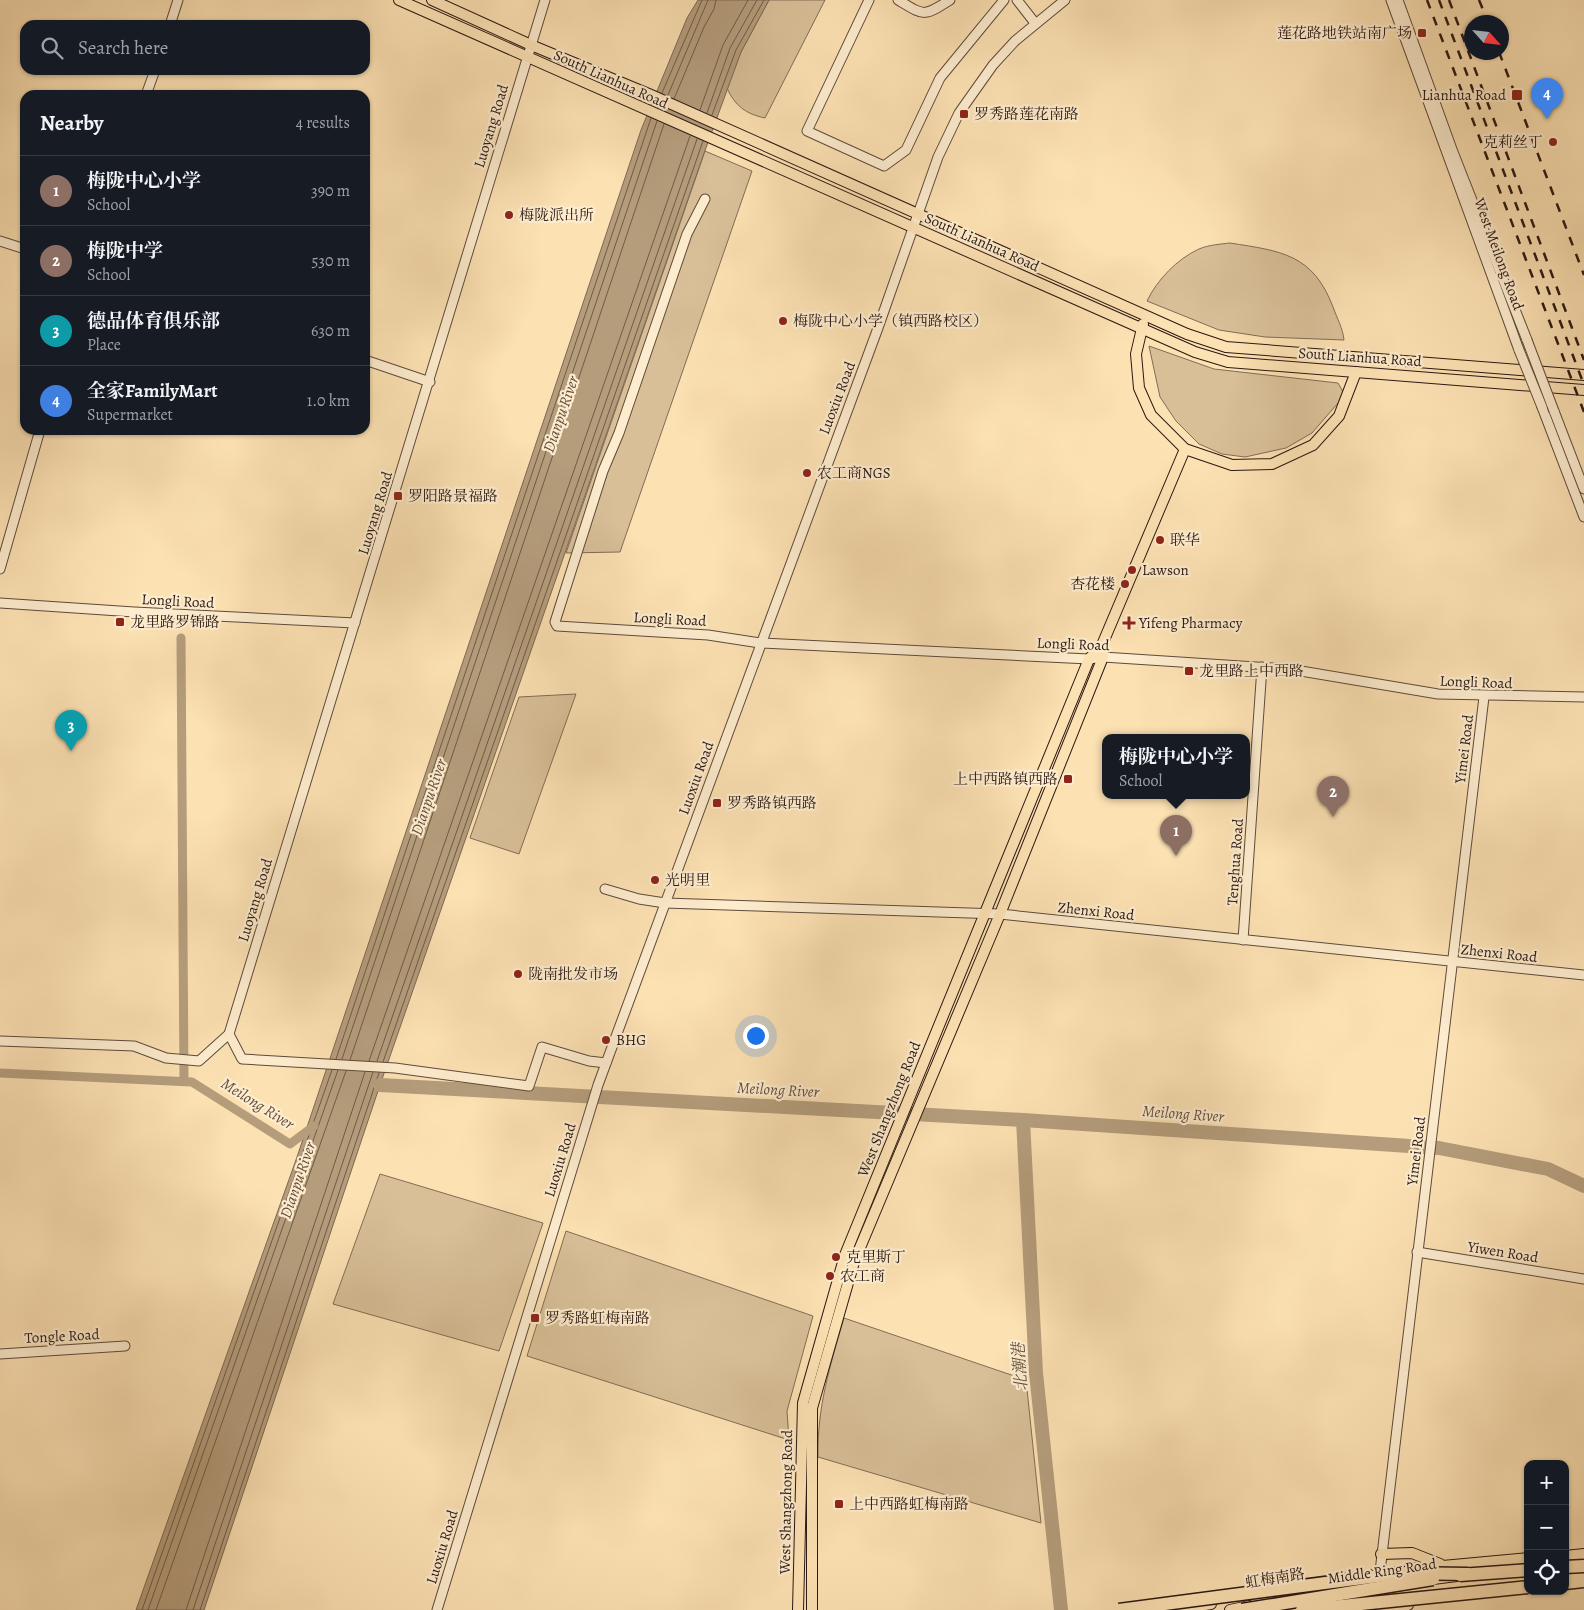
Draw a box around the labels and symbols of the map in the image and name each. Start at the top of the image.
north arrow [1464,15,1509,60]
place label: 莲花路地铁站南广场 [1277,23,1412,43]
marker: 莲花路地铁站南广场 [1416,27,1428,39]
street label: South Lianhua Road [551,45,672,114]
pin: 4 [1531,78,1563,119]
street label: Luoyang Road [469,81,513,170]
place label: Lianhua Road [1422,85,1507,105]
marker: Lianhua Road [1510,88,1524,102]
place label: 罗秀路莲花南路 [974,104,1079,124]
marker: 罗秀路莲花南路 [958,108,970,120]
place label: 克莉丝丁 [1483,132,1543,152]
marker: 克莉丝丁 [1547,136,1559,148]
street label: West Meilong Road [1469,194,1529,314]
place label: 梅陇派出所 [519,205,594,225]
street label: South Lianhua Road [922,208,1043,277]
marker: 梅陇派出所 [503,209,515,221]
place label: 梅陇中心小学（镇西路校区） [793,311,988,331]
marker: 梅陇中心小学（镇西路校区） [777,315,789,327]
street label: South Lianhua Road [1298,343,1423,371]
street label: Luoxiu Road [814,358,860,437]
water label: Dianpu River [538,373,584,455]
place label: 农工商NGS [817,463,891,483]
marker: 农工商NGS [801,467,813,479]
street label: Luoyang Road [353,468,397,557]
place label: 罗阳路景福路 [408,486,498,506]
marker: 罗阳路景福路 [392,490,404,502]
place label: 联华 [1170,530,1200,550]
marker: 联华 [1154,534,1166,546]
place label: Lawson [1142,560,1189,580]
marker: Lawson [1126,564,1138,576]
place label: 杏花楼 [1070,574,1115,594]
marker: 杏花楼 [1119,578,1131,590]
street label: Longli Road [141,589,216,613]
street label: Longli Road [633,607,708,631]
place label: 龙里路罗锦路 [130,612,220,632]
place label: Yifeng Pharmacy [1138,613,1243,633]
marker: 龙里路罗锦路 [114,616,126,628]
marker: Yifeng Pharmacy [1123,617,1135,629]
street label: Longli Road [1036,633,1111,655]
place label: 龙里路上中西路 [1199,661,1304,681]
marker: 龙里路上中西路 [1183,665,1195,677]
street label: Longli Road [1439,671,1514,693]
pin: 3 [55,710,87,751]
street label: Yimei Road [1450,712,1478,786]
street label: Luoxiu Road [674,738,719,817]
water label: Dianpu River [406,756,452,838]
place label: 上中西路镇西路 [953,769,1058,789]
marker: 上中西路镇西路 [1062,773,1074,785]
pin: 2 [1317,776,1349,817]
place label: 罗秀路镇西路 [727,793,817,813]
marker: 罗秀路镇西路 [711,797,723,809]
pin: 1 [1160,815,1192,856]
street label: Tenghua Road [1222,817,1248,906]
street label: Luoyang Road [233,855,277,944]
place label: 光明里 [665,870,710,890]
marker: 光明里 [649,874,661,886]
street label: Zhenxi Road [1057,897,1136,925]
street label: Zhenxi Road [1460,939,1539,967]
place label: 陇南批发市场 [528,964,618,984]
marker: 陇南批发市场 [512,968,524,980]
your location [743,1023,769,1049]
place label: BHG [616,1030,646,1050]
marker: BHG [600,1034,612,1046]
street label: West Shangzhong Road [852,1037,926,1181]
water label: Meilong River [217,1073,298,1135]
water label: Meilong River [736,1077,820,1103]
water label: Meilong River [1141,1100,1225,1128]
street label: Yimei Road [1402,1114,1430,1188]
street label: Luoxiu Road [539,1120,581,1200]
water label: Dianpu River [275,1139,321,1221]
street label: Yiwen Road [1465,1236,1541,1268]
place label: 克里斯丁 [846,1247,906,1267]
marker: 克里斯丁 [830,1251,842,1263]
place label: 农工商 [840,1266,885,1286]
marker: 农工商 [824,1270,836,1282]
place label: 罗秀路虹梅南路 [545,1308,650,1328]
marker: 罗秀路虹梅南路 [529,1312,541,1324]
street label: Tongle Road [24,1324,101,1348]
water label: 北潮港 [1007,1340,1033,1392]
street label: West Shangzhong Road [775,1429,797,1575]
place label: 上中西路虹梅南路 [849,1494,969,1514]
marker: 上中西路虹梅南路 [833,1498,845,1510]
street label: Luoxiu Road [421,1507,463,1587]
street label: Middle Ring Road [1326,1553,1439,1589]
street label: 虹梅南路 [1244,1563,1306,1593]

